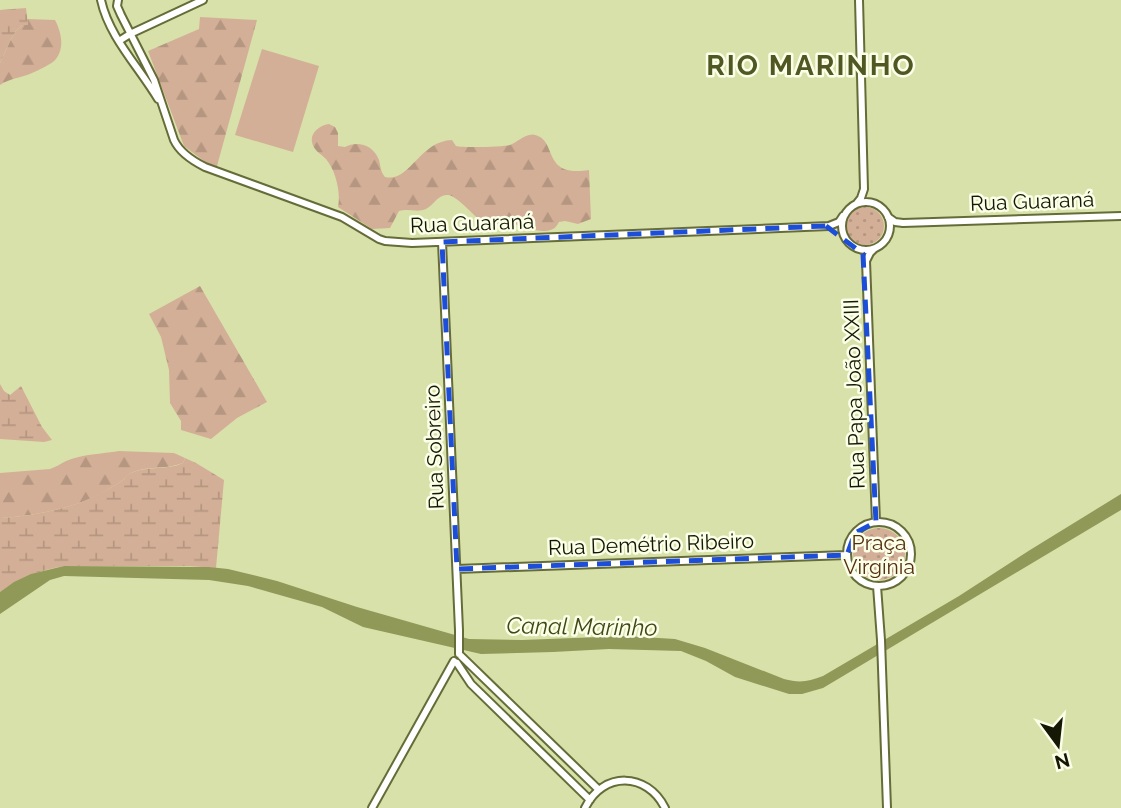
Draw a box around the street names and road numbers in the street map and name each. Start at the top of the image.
street label: Rua Guaraná [969,186,1095,216]
street label: Rua Guaraná [409,208,535,238]
street label: Rua Papa João XXIII [838,299,870,489]
street label: Rua Sobreiro [419,384,449,510]
street label: Rua Demétrio Ribeiro [548,528,754,560]

